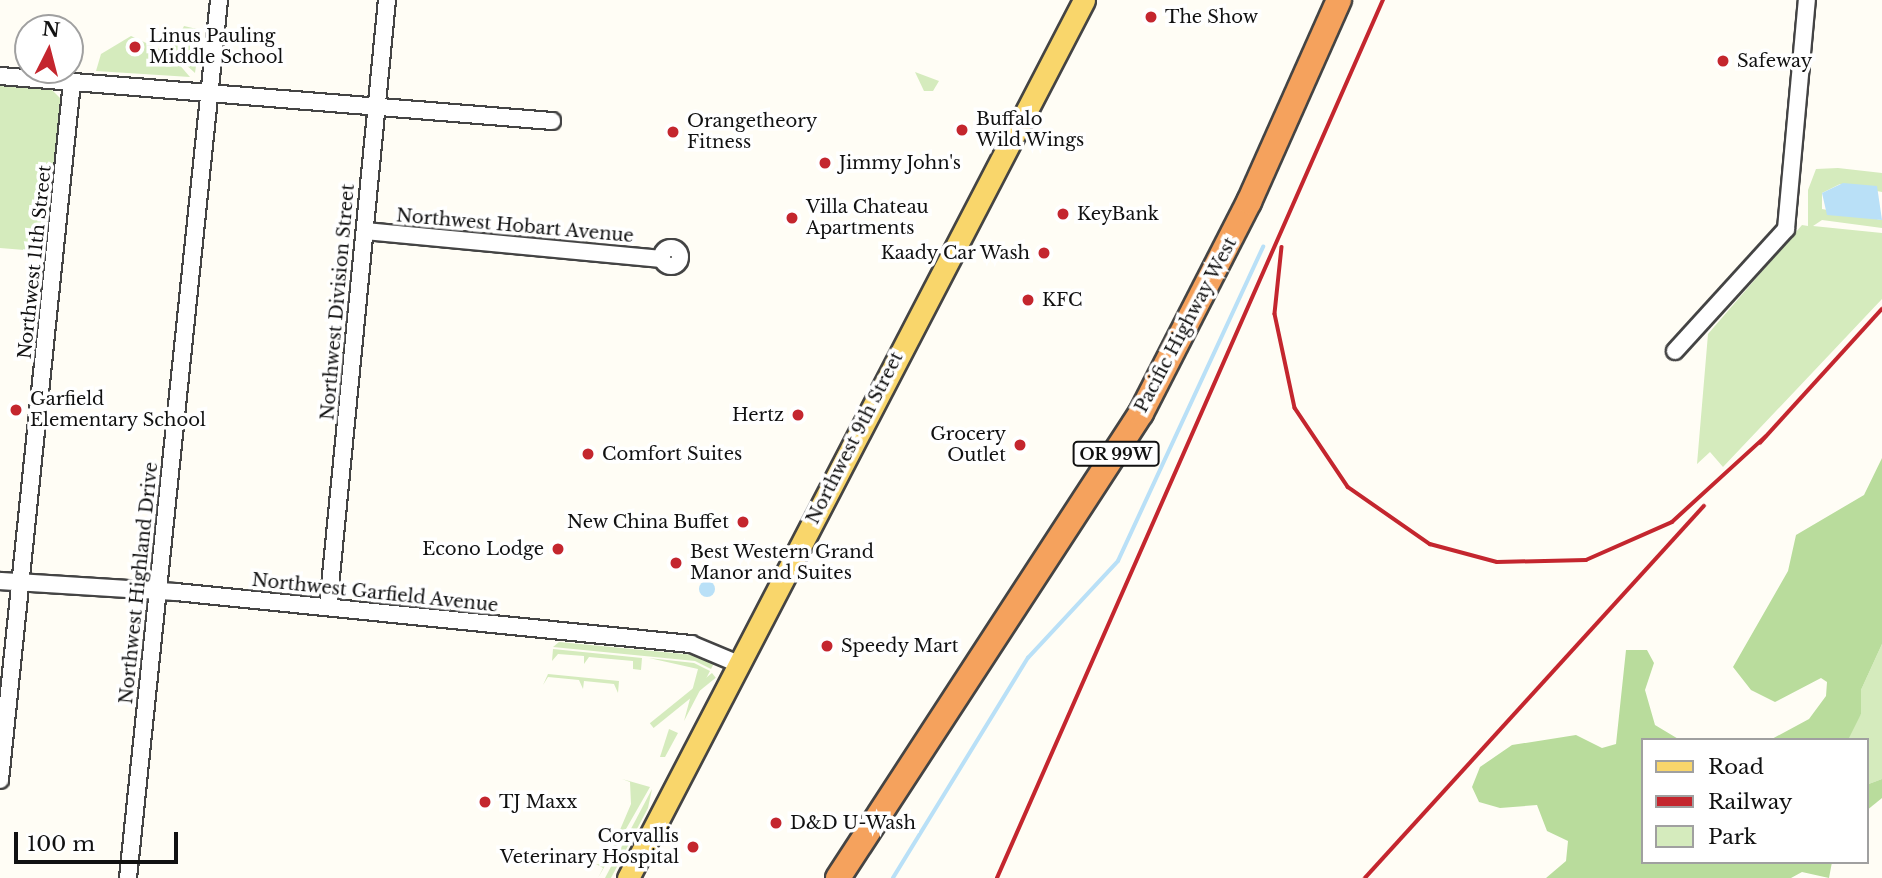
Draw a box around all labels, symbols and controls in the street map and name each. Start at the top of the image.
place label: The Show [1165,6,1258,28]
marker: The Show [1143,9,1159,25]
north arrow [14,14,84,84]
text: N [41,17,61,42]
place label: Linus Pauling Middle School [149,26,283,68]
marker: Linus Pauling Middle School [127,39,143,55]
place label: Safeway [1737,50,1812,72]
marker: Safeway [1715,53,1731,69]
place label: Buffalo Wild Wings [976,109,1085,152]
place label: Orangetheory Fitness [687,111,817,154]
marker: Buffalo Wild Wings [954,122,970,138]
marker: Orangetheory Fitness [665,124,681,140]
place label: Jimmy John's [839,152,962,174]
marker: Jimmy John's [817,155,833,171]
street label: Northwest 11th Street [14,164,56,360]
street label: Northwest Division Street [317,183,359,421]
place label: Villa Chateau Apartments [806,197,929,240]
place label: KeyBank [1077,203,1159,225]
street label: Northwest Hobart Avenue [395,205,635,247]
marker: KeyBank [1055,206,1071,222]
marker: Villa Chateau Apartments [784,210,800,226]
street label: Pacific Highway West [1130,233,1242,417]
place label: Kaady Car Wash [879,242,1030,264]
marker: Kaady Car Wash [1036,245,1052,261]
place label: KFC [1042,289,1083,311]
marker: KFC [1020,292,1036,308]
street label: Northwest 9th Street [802,348,908,528]
place label: Garfield Elementary School [30,389,206,432]
marker: Garfield Elementary School [8,402,24,418]
place label: Hertz [732,404,784,426]
marker: Hertz [790,407,806,423]
place label: Grocery Outlet [930,424,1006,466]
marker: Grocery Outlet [1012,437,1028,453]
road number: OR 99W [1072,442,1160,467]
place label: Comfort Suites [602,443,742,465]
marker: Comfort Suites [580,446,596,462]
street label: Northwest Highland Drive [116,461,162,705]
place label: New China Buffet [566,511,729,533]
marker: New China Buffet [735,514,751,530]
place label: Econo Lodge [422,538,544,560]
marker: Econo Lodge [550,541,566,557]
place label: Best Western Grand Manor and Suites [690,542,875,584]
marker: Best Western Grand Manor and Suites [668,555,684,571]
street label: Northwest Garfield Avenue [250,569,500,617]
place label: Speedy Mart [841,635,959,657]
marker: Speedy Mart [819,638,835,654]
legend [1640,738,1868,864]
text: Road [1708,754,1764,780]
text: Railway [1708,789,1792,815]
place label: TJ Maxx [499,791,577,813]
marker: TJ Maxx [477,794,493,810]
place label: D&D U-Wash [790,812,916,834]
marker: D&D U-Wash [768,815,784,831]
scale bar [18,818,182,862]
text: Park [1708,824,1757,850]
place label: Corvallis Veterinary Hospital [500,826,679,868]
text: 100 m [27,831,95,857]
marker: Corvallis Veterinary Hospital [685,839,701,855]

